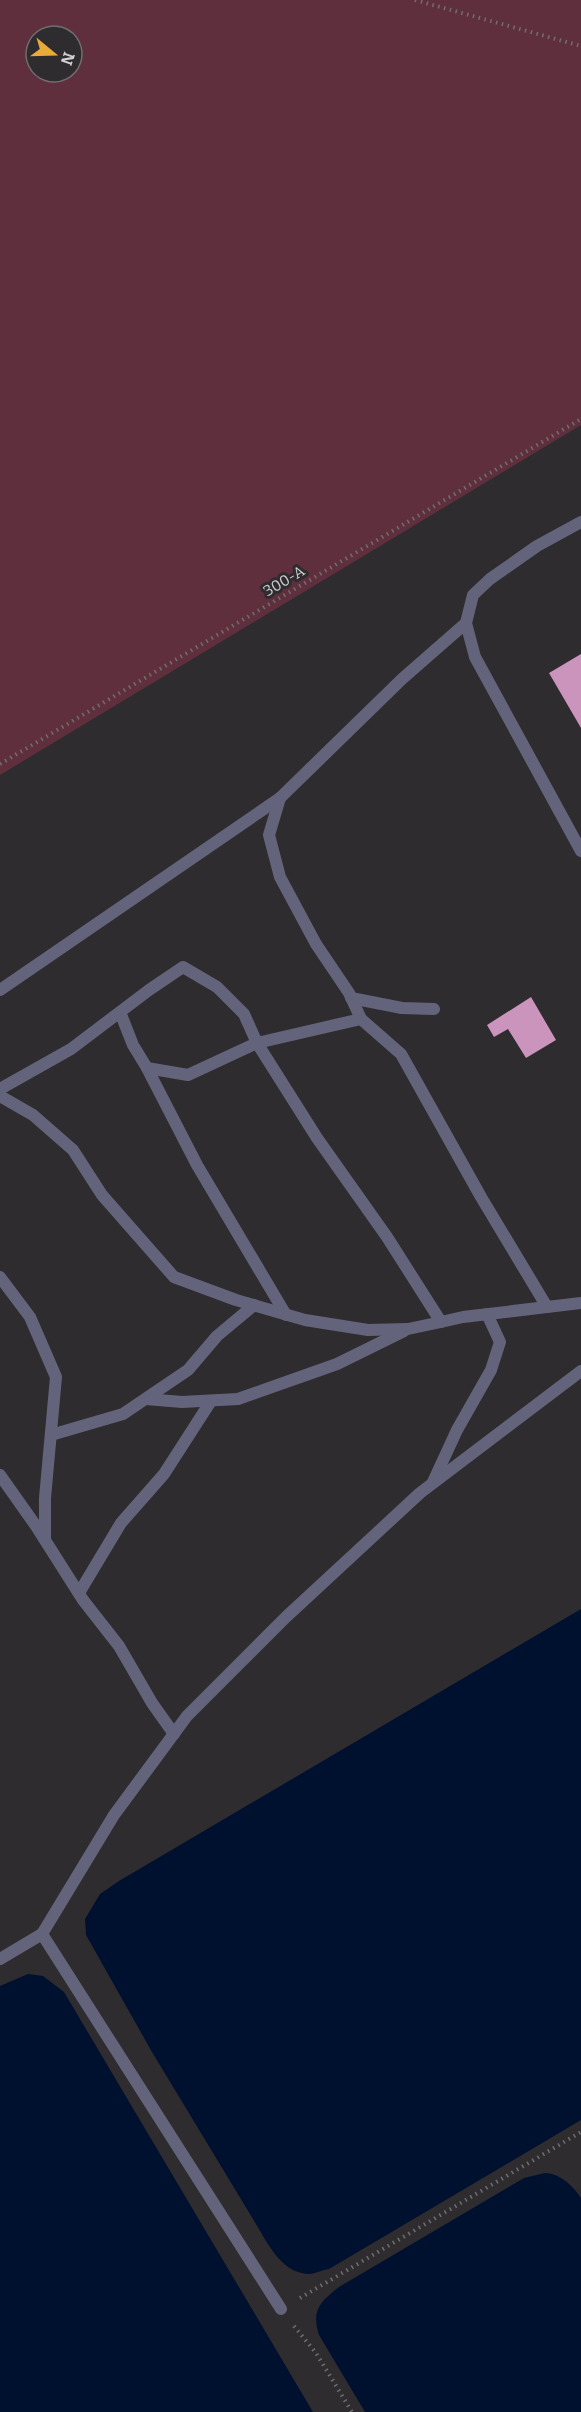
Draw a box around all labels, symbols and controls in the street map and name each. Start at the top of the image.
north arrow [24,24,84,84]
text: N [57,50,79,68]
street label: 300-A [260,562,308,600]

